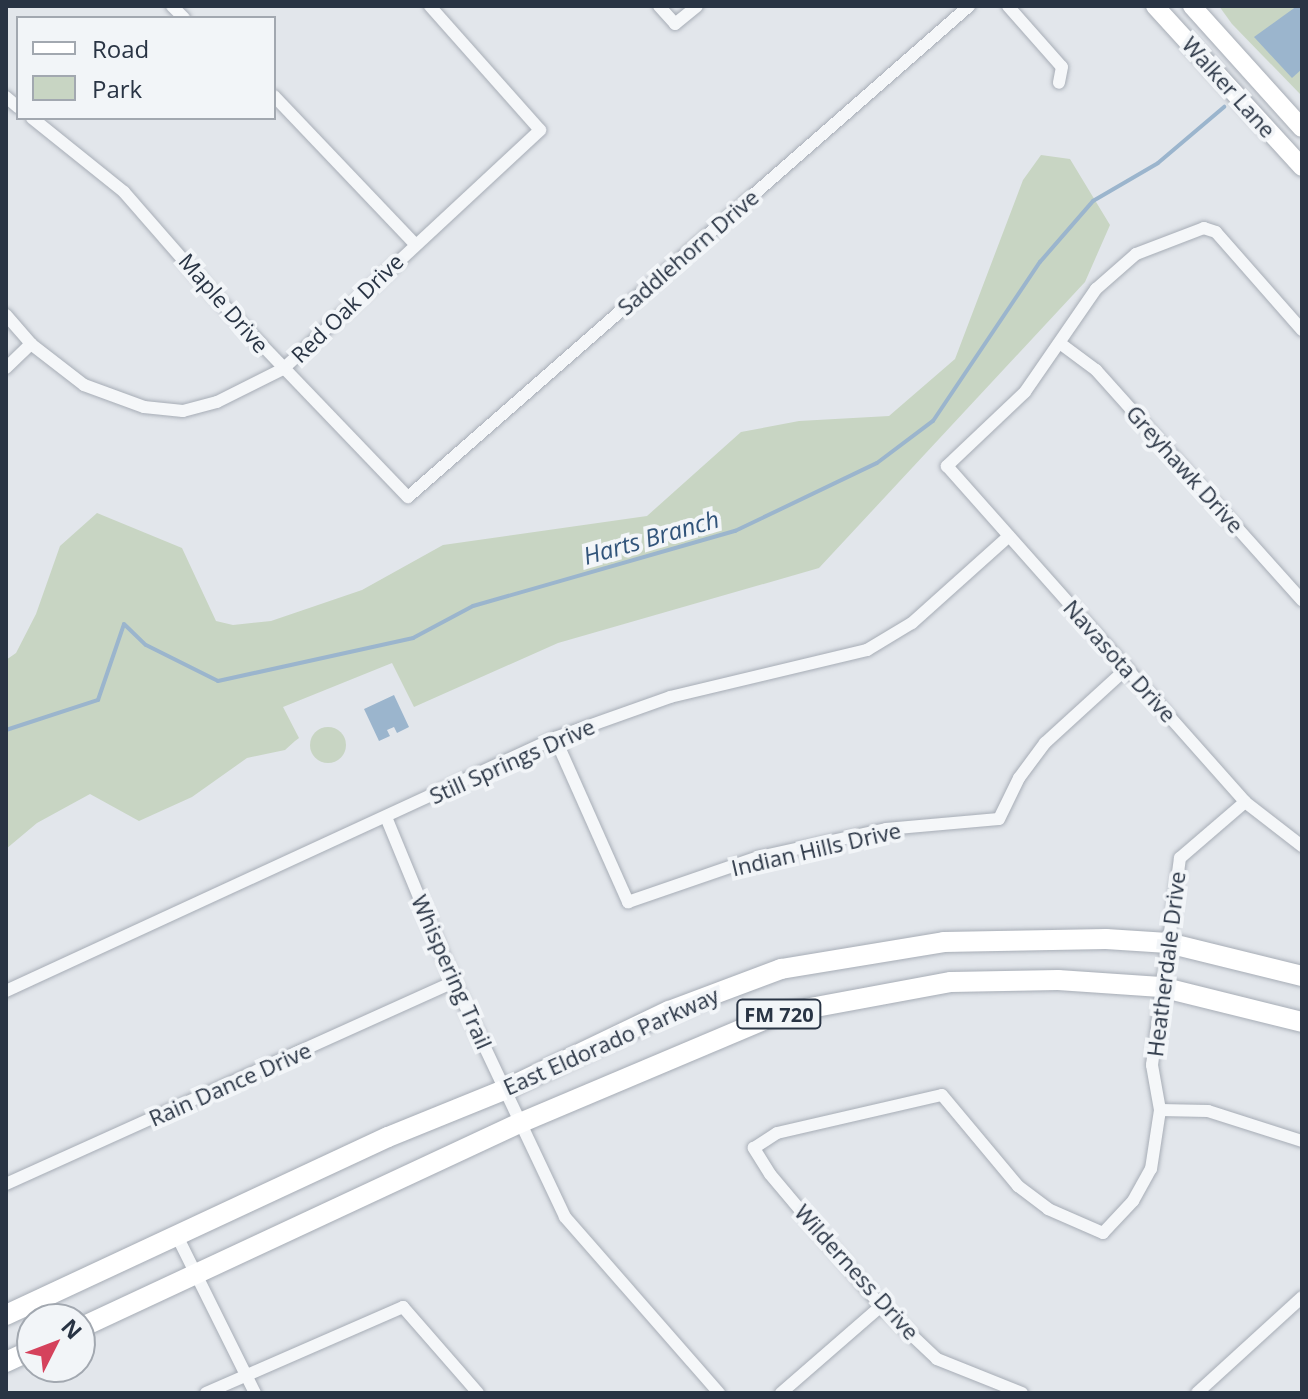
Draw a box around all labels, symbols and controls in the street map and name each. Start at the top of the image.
legend [16,16,276,120]
street label: Walker Lane [1177,31,1281,143]
text: Road [92,32,149,65]
text: Park [92,72,142,105]
street label: Saddlehorn Drive [612,184,764,320]
street label: Maple Drive [174,248,274,358]
street label: Red Oak Drive [285,248,409,368]
street label: Greyhawk Drive [1121,400,1249,538]
water label: Harts Branch [580,504,722,570]
street label: Navasota Drive [1058,594,1182,728]
street label: Still Springs Drive [425,713,599,809]
street label: Indian Hills Drive [729,817,903,881]
street label: Heatherdale Drive [1142,870,1190,1058]
street label: Whispering Trail [406,891,498,1053]
street label: East Eldorado Parkway [499,982,723,1100]
road number: FM 720 [735,998,823,1030]
street label: Rain Dance Drive [145,1036,315,1132]
street label: Wilderness Drive [789,1199,925,1345]
north arrow [16,1303,96,1383]
text: N [55,1312,89,1345]

